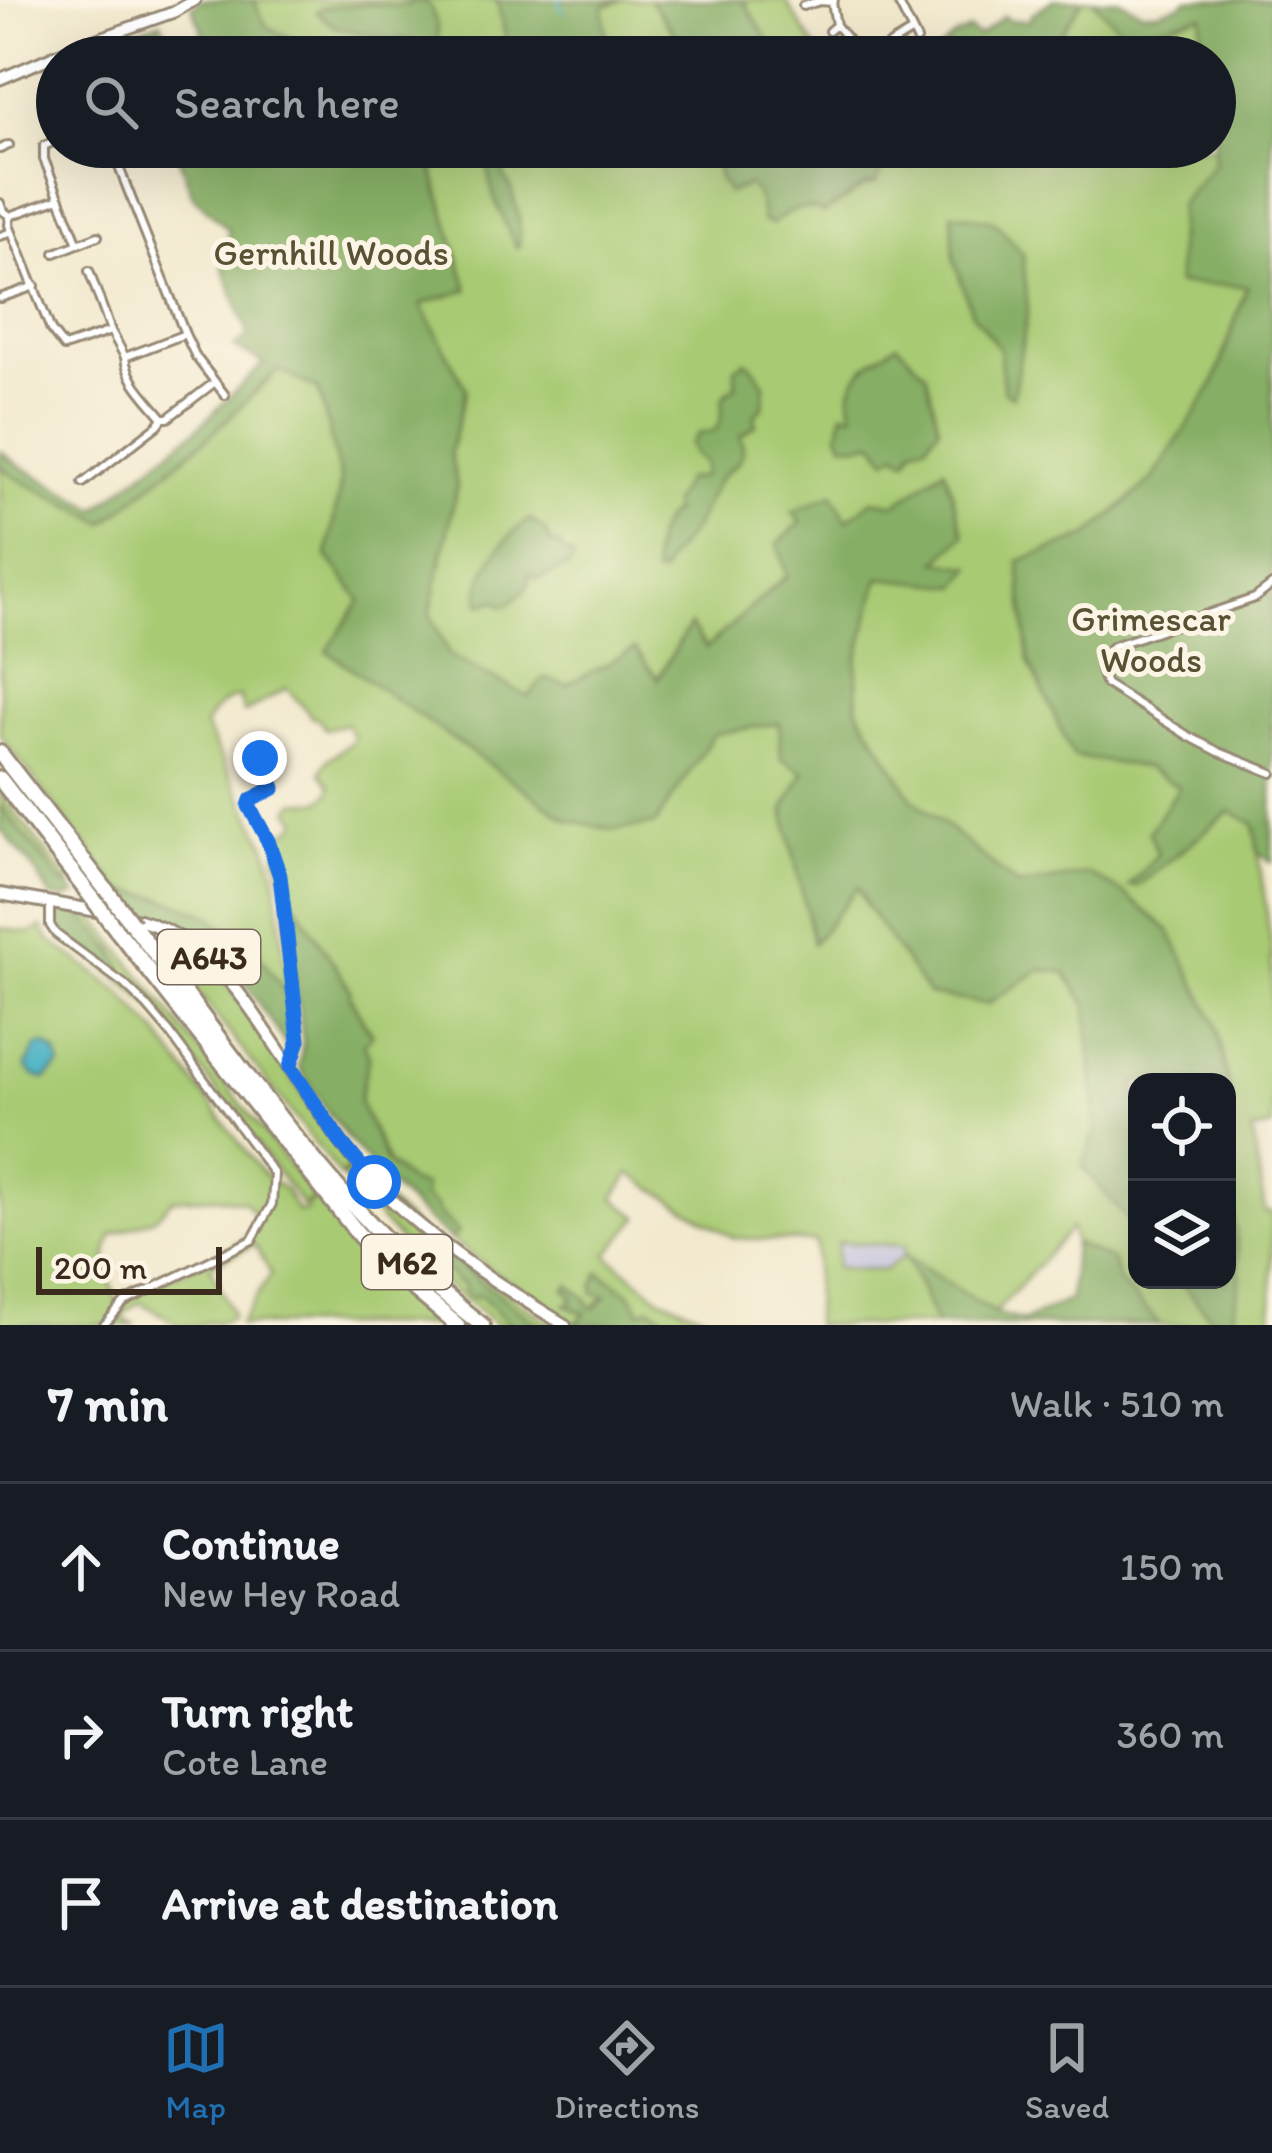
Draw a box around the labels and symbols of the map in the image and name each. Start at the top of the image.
park label: Gernhill Woods [213,231,449,274]
park label: Grimescar Woods [1071,597,1231,681]
route end [233,731,287,785]
road number: A643 [158,930,260,984]
route start [347,1155,401,1209]
road number: M62 [362,1235,452,1289]
scale bar [36,1241,222,1294]

